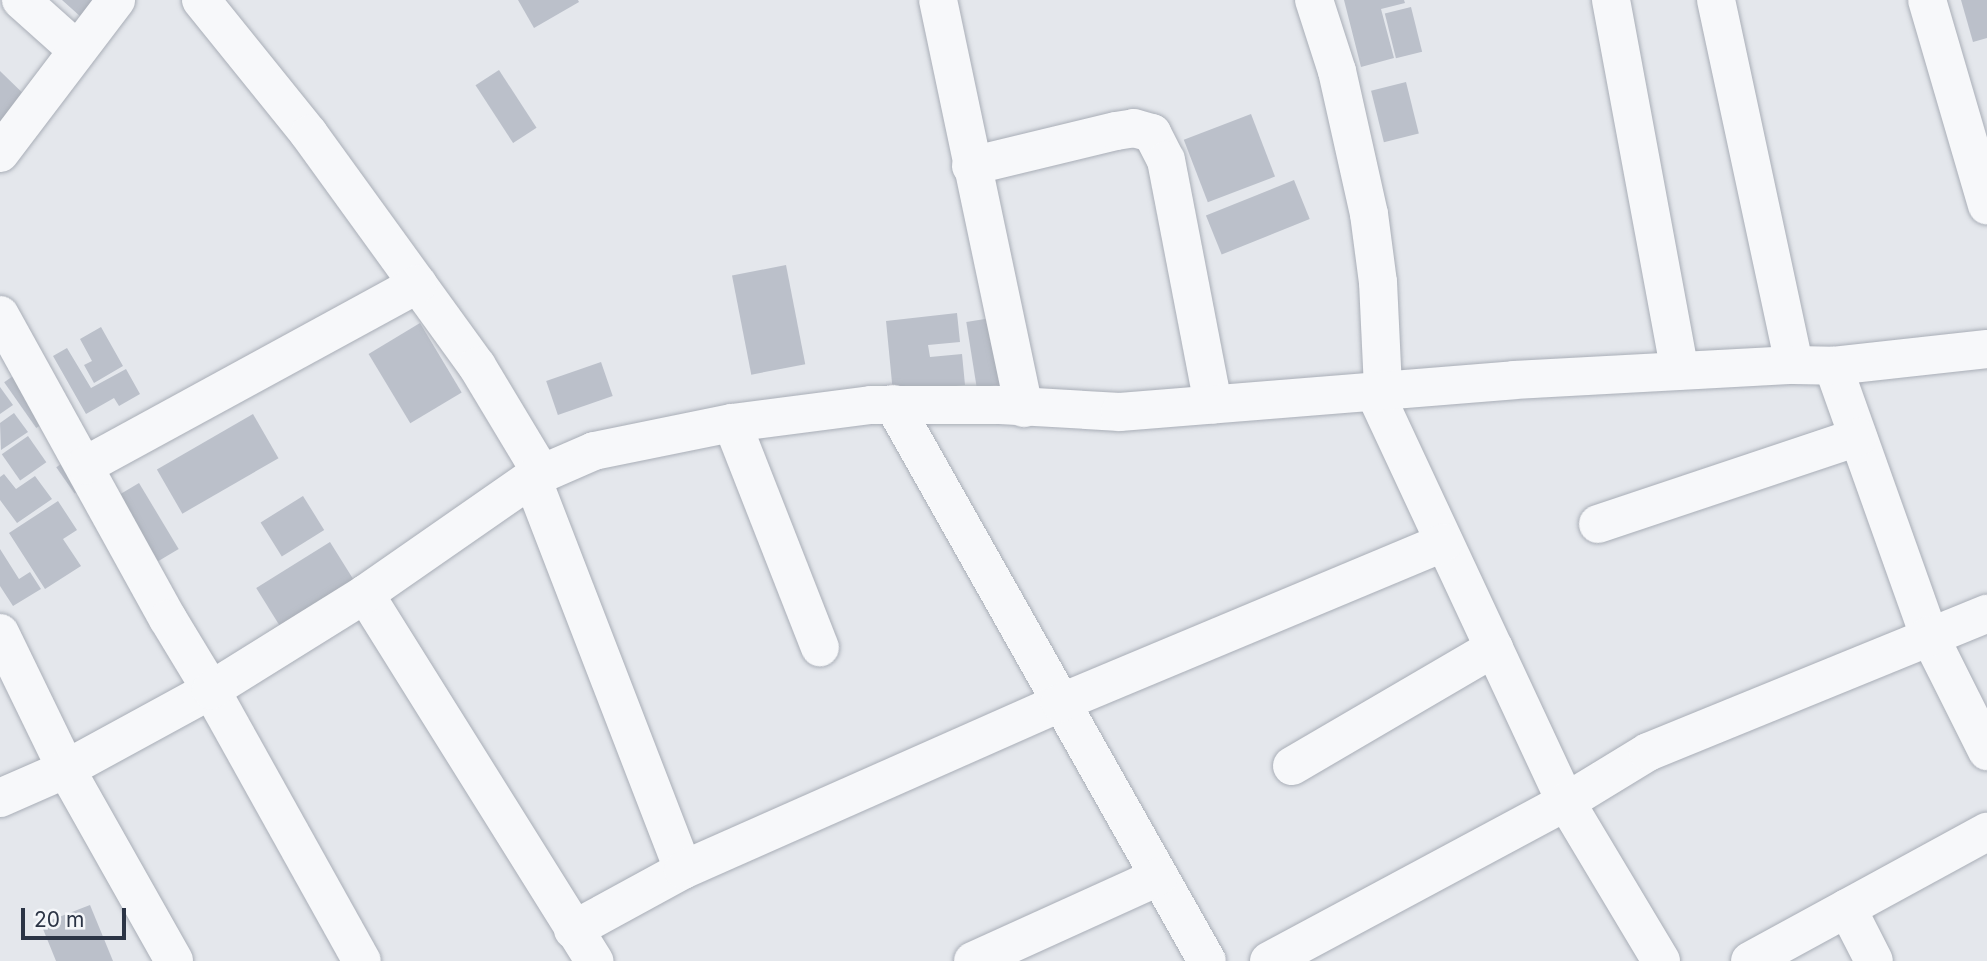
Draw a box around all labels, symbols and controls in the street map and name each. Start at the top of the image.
scale bar [24,894,130,938]
text: 20 m [34,907,84,932]

